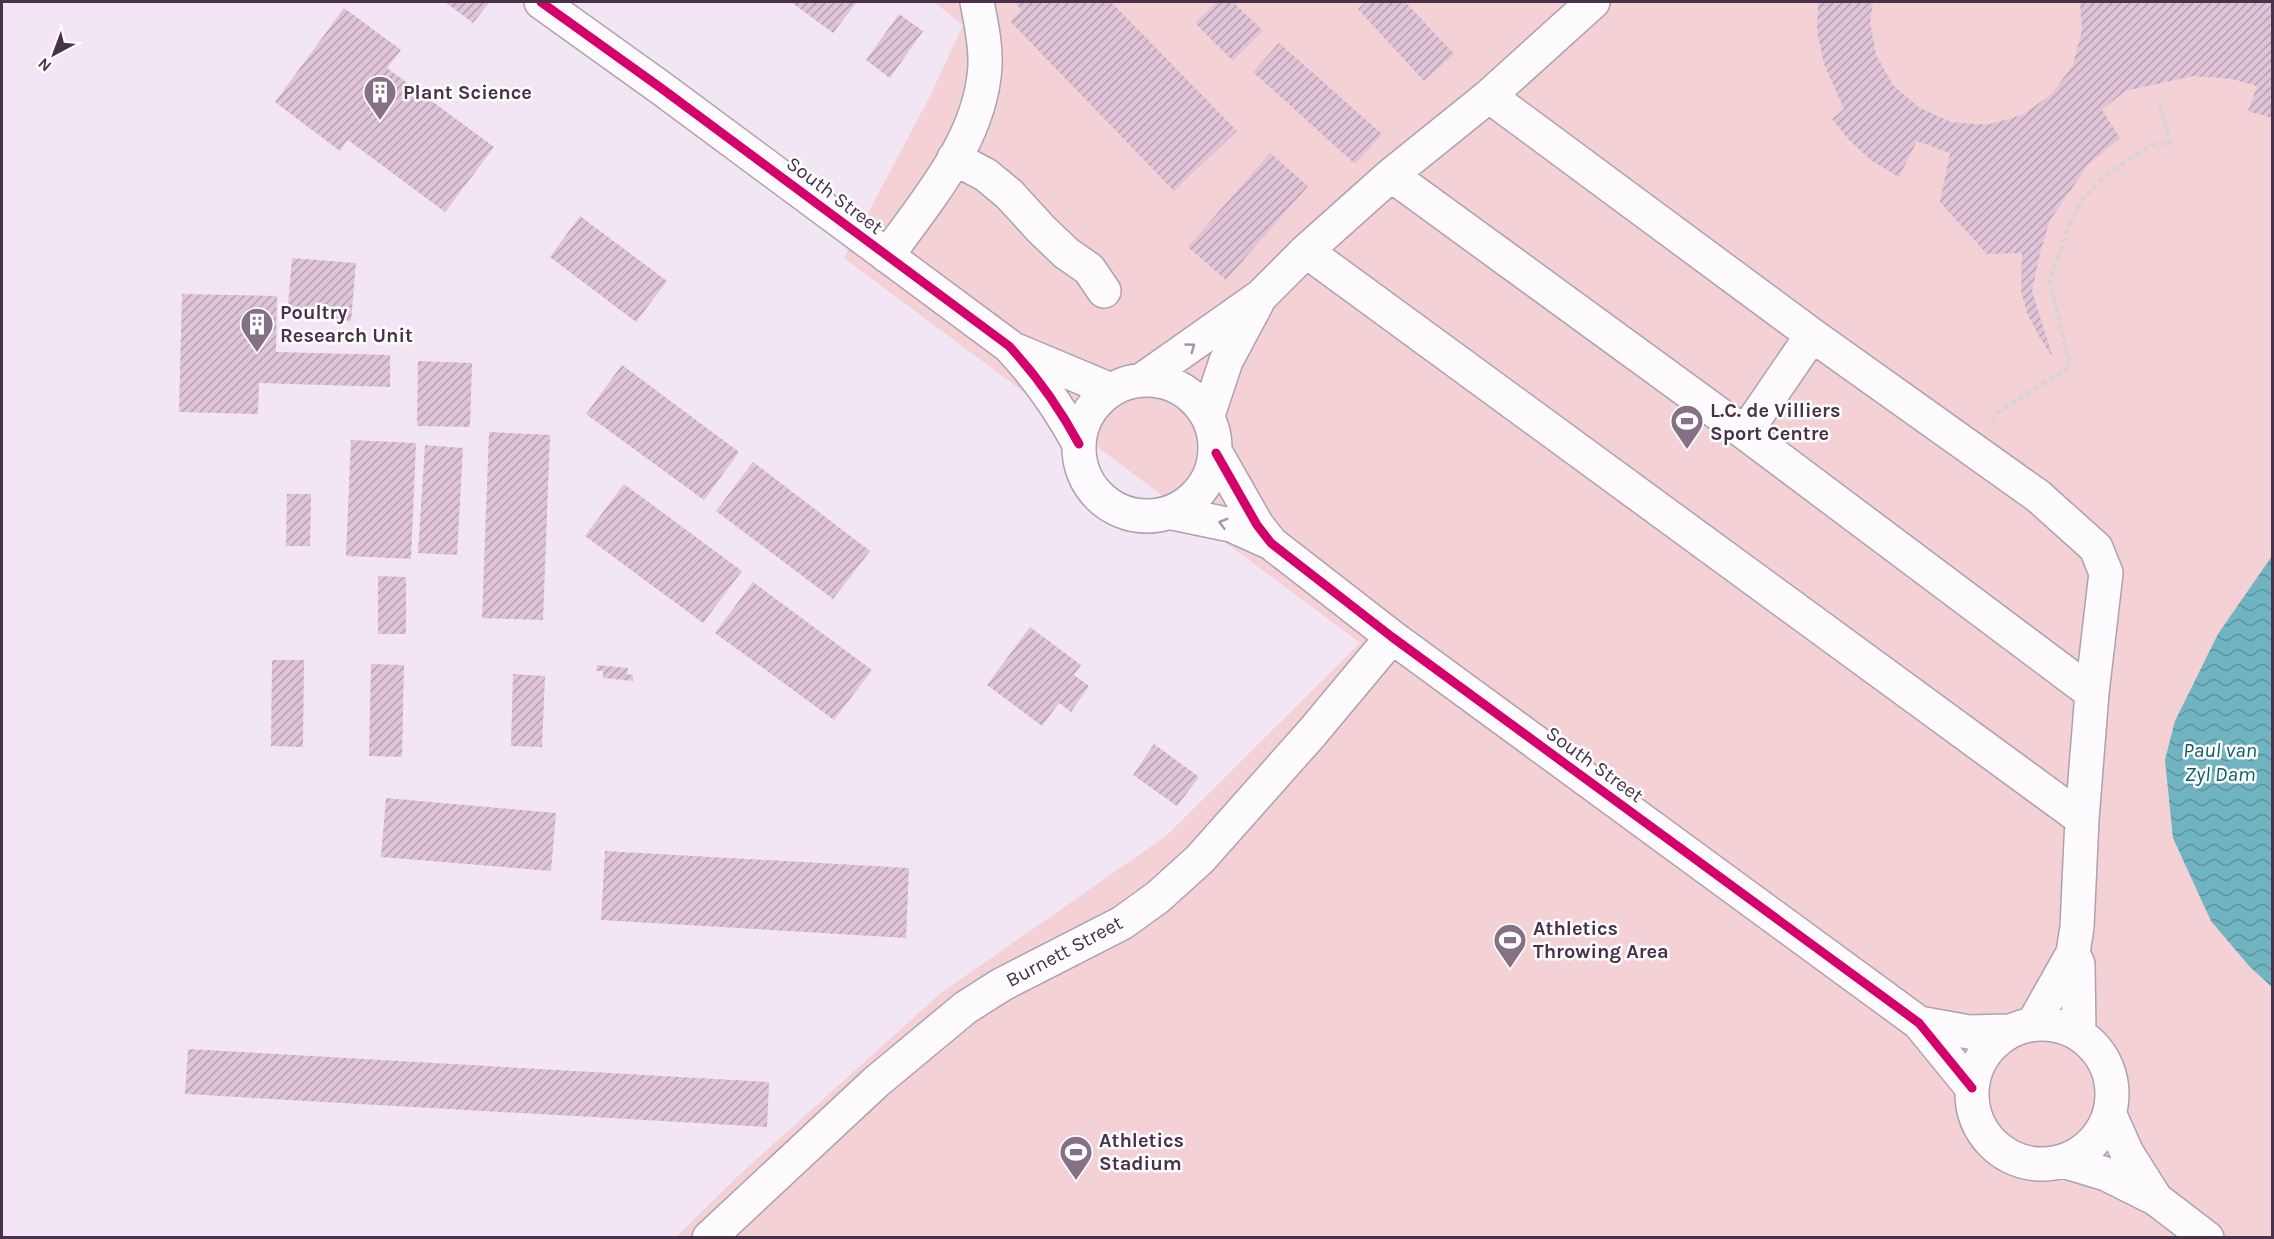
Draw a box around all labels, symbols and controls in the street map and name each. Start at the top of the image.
north arrow [24,24,84,84]
text: N [34,54,55,76]
building icon: Plant Science [362,74,398,121]
place label: Plant Science [403,81,532,104]
street label: South Street [782,152,888,239]
place label: Poultry Research Unit [280,301,413,347]
building icon: Poultry Research Unit [239,306,275,353]
one-way arrow [1184,343,1195,354]
place label: L.C. de Villiers Sport Centre [1710,399,1841,445]
sports icon: L.C. de Villiers Sport Centre [1669,403,1705,450]
one-way arrow [1219,518,1229,530]
street label: South Street [1542,721,1648,808]
water label: Paul van Zyl Dam [2183,738,2257,786]
street label: Burnett Street [1002,911,1127,992]
place label: Athletics Throwing Area [1533,917,1669,963]
sports icon: Athletics Throwing Area [1492,922,1528,969]
place label: Athletics Stadium [1099,1129,1184,1175]
sports icon: Athletics Stadium [1058,1134,1094,1181]

